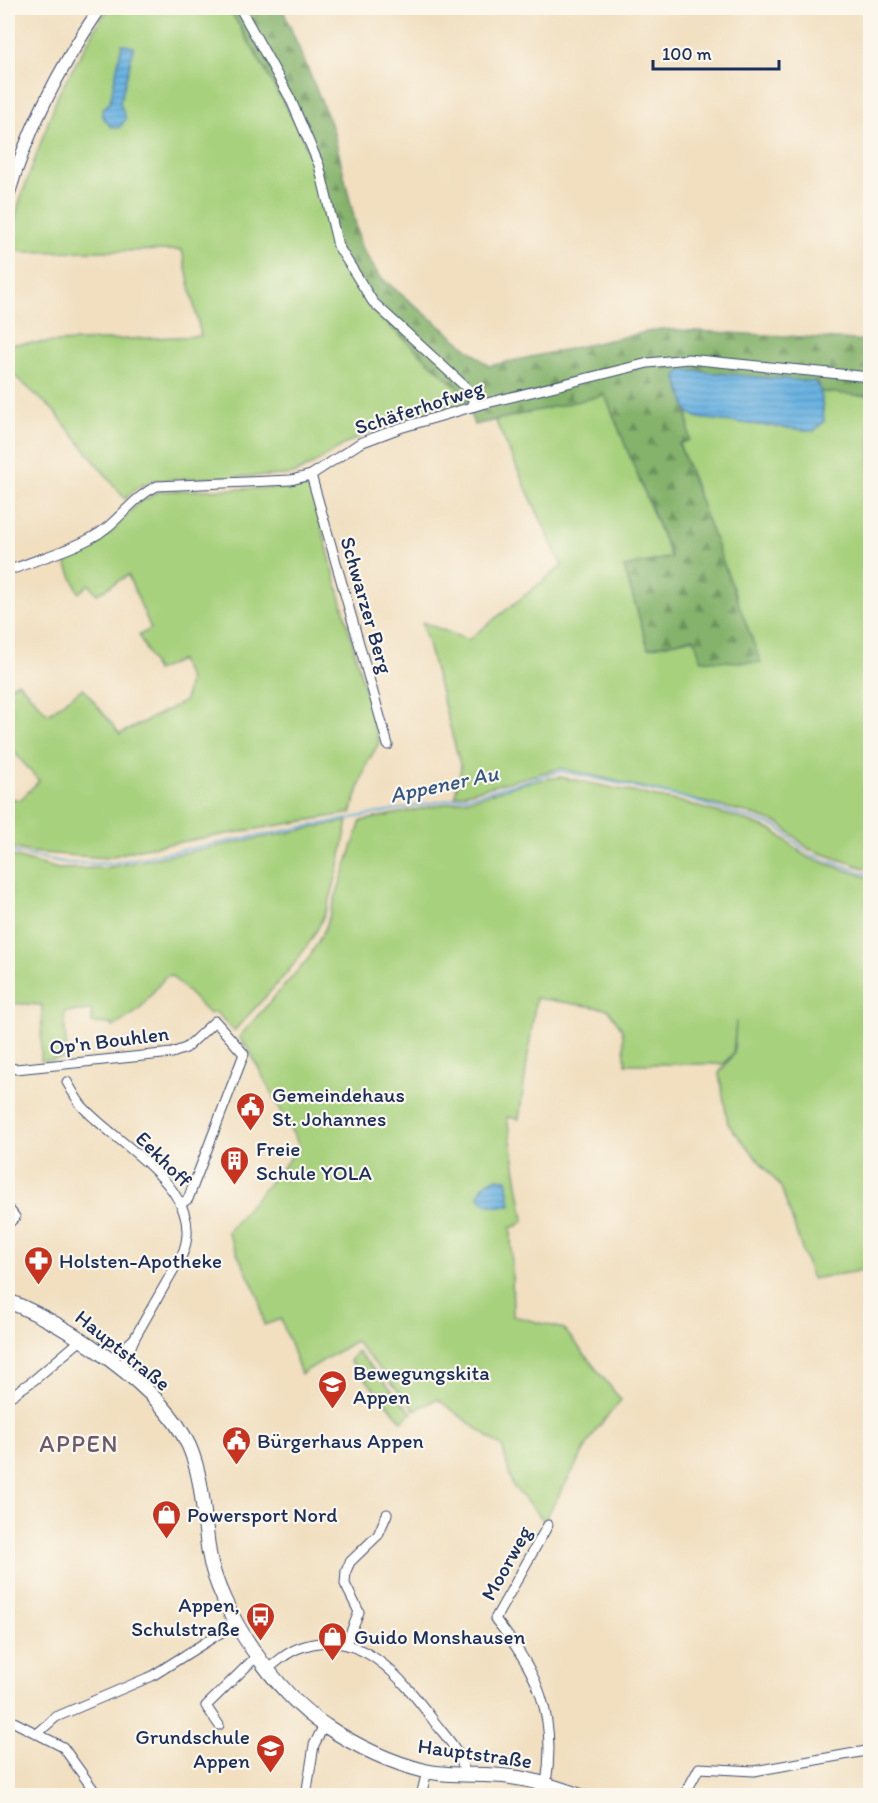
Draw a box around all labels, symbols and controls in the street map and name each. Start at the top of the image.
scale bar [653,33,779,71]
text: 100 m [662,43,712,65]
street label: Schäferhofweg [351,374,487,440]
street label: Schwarzer Berg [336,534,399,677]
water label: Appener Au [387,759,501,809]
street label: Op'n Bouhlen [48,1020,170,1060]
place label: Gemeindehaus St. Johannes [272,1082,405,1131]
public building icon: Gemeindehaus St. Johannes [235,1090,267,1132]
street label: Eekhoff [131,1126,198,1193]
place label: Freie Schule YOLA [256,1136,372,1185]
building icon: Freie Schule YOLA [219,1144,251,1186]
pharmacy icon: Holsten-Apotheke [22,1244,54,1286]
place label: Holsten-Apotheke [59,1248,222,1273]
street label: Hauptstraße [70,1304,176,1396]
place label: Bewegungskita Appen [353,1360,490,1409]
school or university icon: Bewegungskita Appen [316,1368,348,1410]
public building icon: Bürgerhaus Appen [220,1424,252,1466]
place label: Bürgerhaus Appen [257,1428,424,1453]
district label: APPEN [39,1429,119,1458]
shop icon: Powersport Nord [150,1498,182,1540]
place label: Powersport Nord [187,1502,338,1527]
street label: Moorweg [475,1521,537,1605]
place label: Appen, Schulstraße [131,1592,240,1641]
bus stop icon: Appen, Schulstraße [245,1600,277,1642]
shop icon: Guido Monshausen [317,1620,349,1662]
place label: Guido Monshausen [354,1624,525,1649]
place label: Grundschule Appen [135,1724,250,1773]
school or university icon: Grundschule Appen [255,1732,287,1774]
street label: Hauptstraße [416,1733,534,1773]

